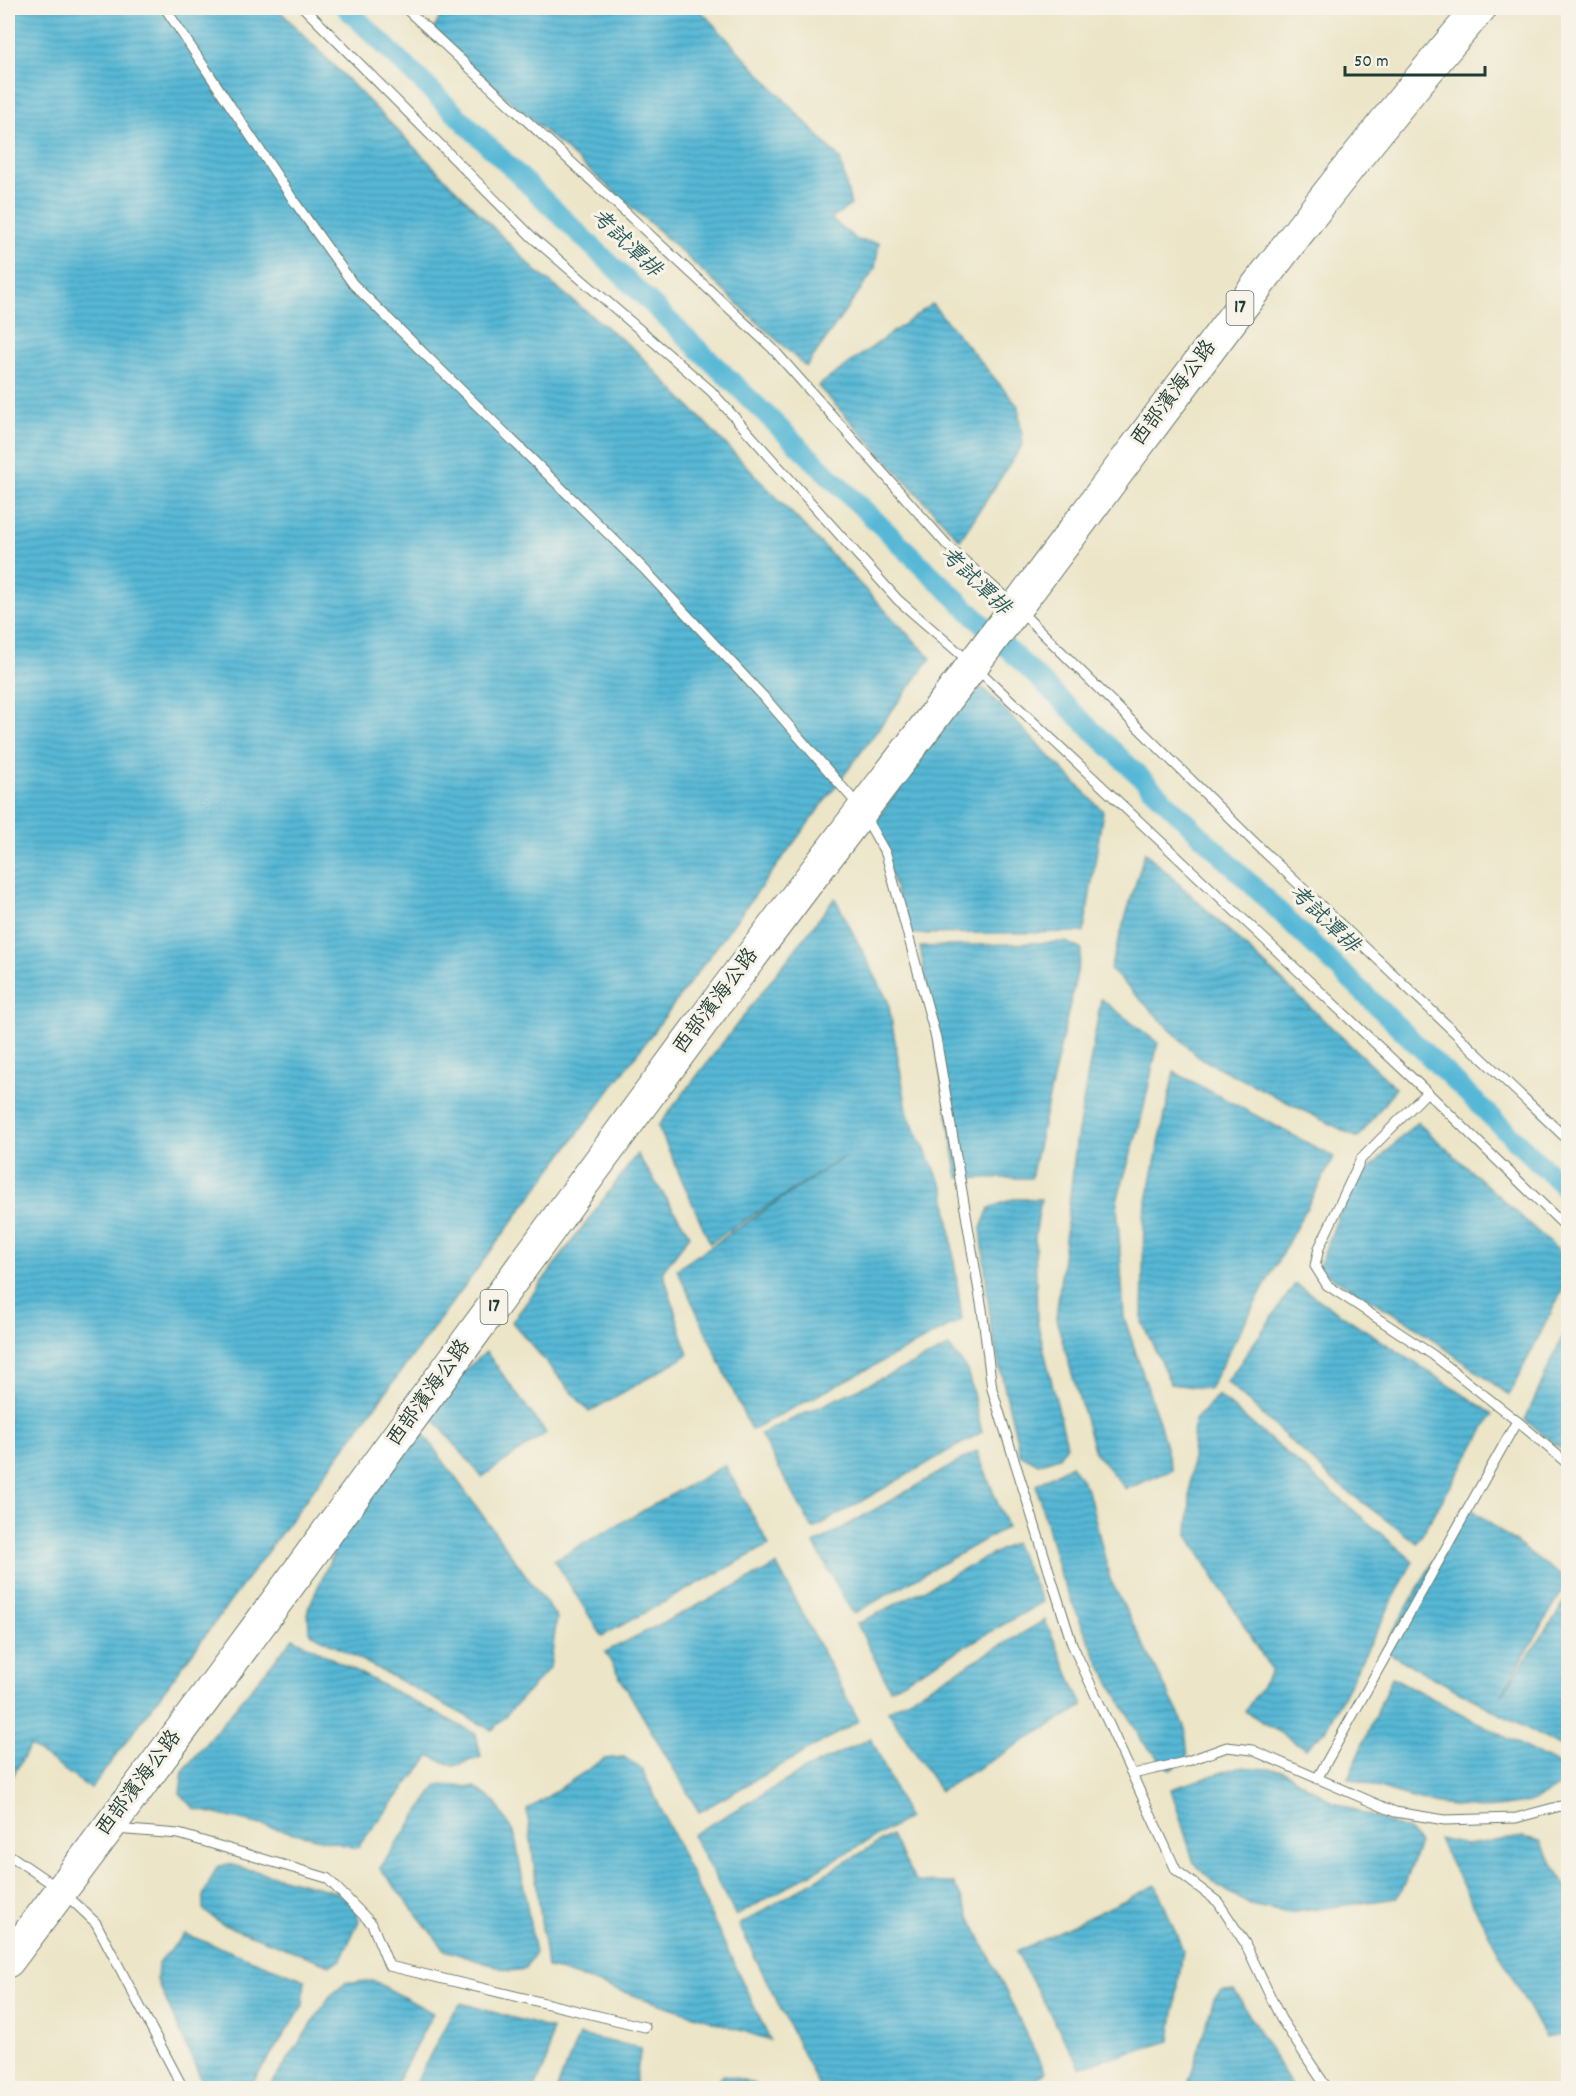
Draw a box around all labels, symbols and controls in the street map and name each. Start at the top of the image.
scale bar [1345,39,1484,77]
text: 50 m [1354,50,1389,75]
water label: 考試潭排 [583,202,669,287]
road number: 17 [1226,291,1254,325]
street label: 西部濱海公路 [1125,335,1225,453]
water label: 考試潭排 [932,540,1018,625]
water label: 考試潭排 [1281,878,1367,963]
street label: 西部濱海公路 [667,943,767,1061]
road number: 17 [480,1290,508,1324]
street label: 西部濱海公路 [381,1334,479,1454]
street label: 西部濱海公路 [90,1725,190,1843]

